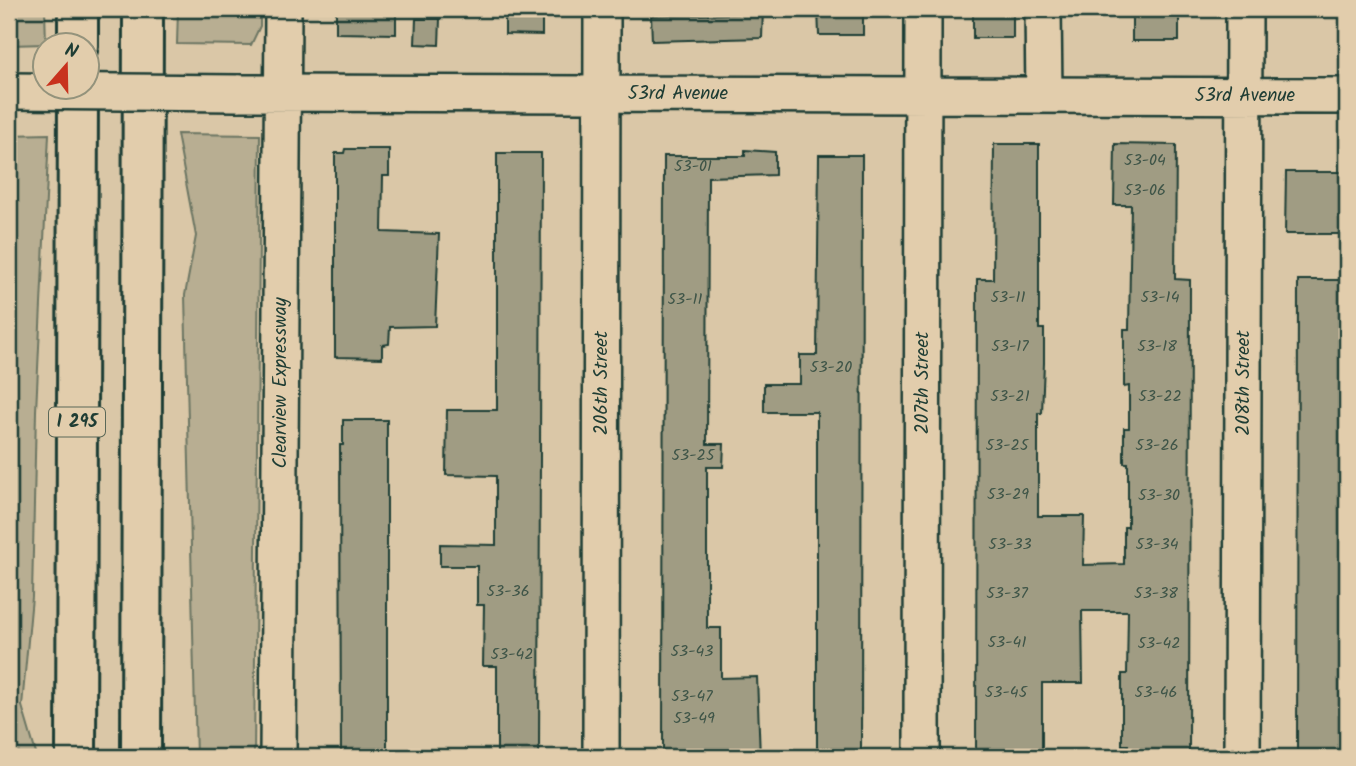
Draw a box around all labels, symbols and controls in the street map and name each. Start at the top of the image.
north arrow [32,32,102,102]
text: N [60,36,82,68]
street label: 53rd Avenue [628,79,729,109]
street label: 53rd Avenue [1195,81,1296,111]
house number: 53-04 [1124,148,1166,173]
house number: 53-01 [674,154,712,179]
house number: 53-06 [1124,178,1166,203]
house number: 53-11 [990,285,1026,310]
house number: 53-14 [1141,285,1180,310]
house number: 53-11 [667,287,703,312]
street label: Clearview Expressway [266,296,296,469]
street label: 206th Street [587,330,617,435]
street label: 208th Street [1229,330,1259,436]
street label: 207th Street [908,331,938,434]
house number: 53-17 [991,334,1029,359]
house number: 53-18 [1137,334,1177,359]
house number: 53-20 [810,355,852,380]
house number: 53-21 [990,384,1030,409]
house number: 53-22 [1138,384,1182,409]
road number: I 295 [49,408,105,436]
house number: 53-25 [986,433,1030,458]
house number: 53-26 [1135,433,1179,458]
house number: 53-25 [672,443,716,468]
house number: 53-29 [987,482,1029,507]
house number: 53-30 [1138,483,1180,508]
house number: 53-33 [988,532,1032,557]
house number: 53-34 [1135,532,1179,557]
house number: 53-36 [486,579,530,604]
house number: 53-37 [986,581,1028,606]
house number: 53-38 [1134,581,1178,606]
house number: 53-41 [988,630,1026,655]
house number: 53-42 [1137,631,1181,656]
house number: 53-43 [670,639,714,664]
house number: 53-42 [490,642,534,667]
house number: 53-45 [985,680,1029,705]
house number: 53-46 [1135,680,1177,705]
house number: 53-47 [671,684,713,709]
house number: 53-49 [673,706,715,731]

